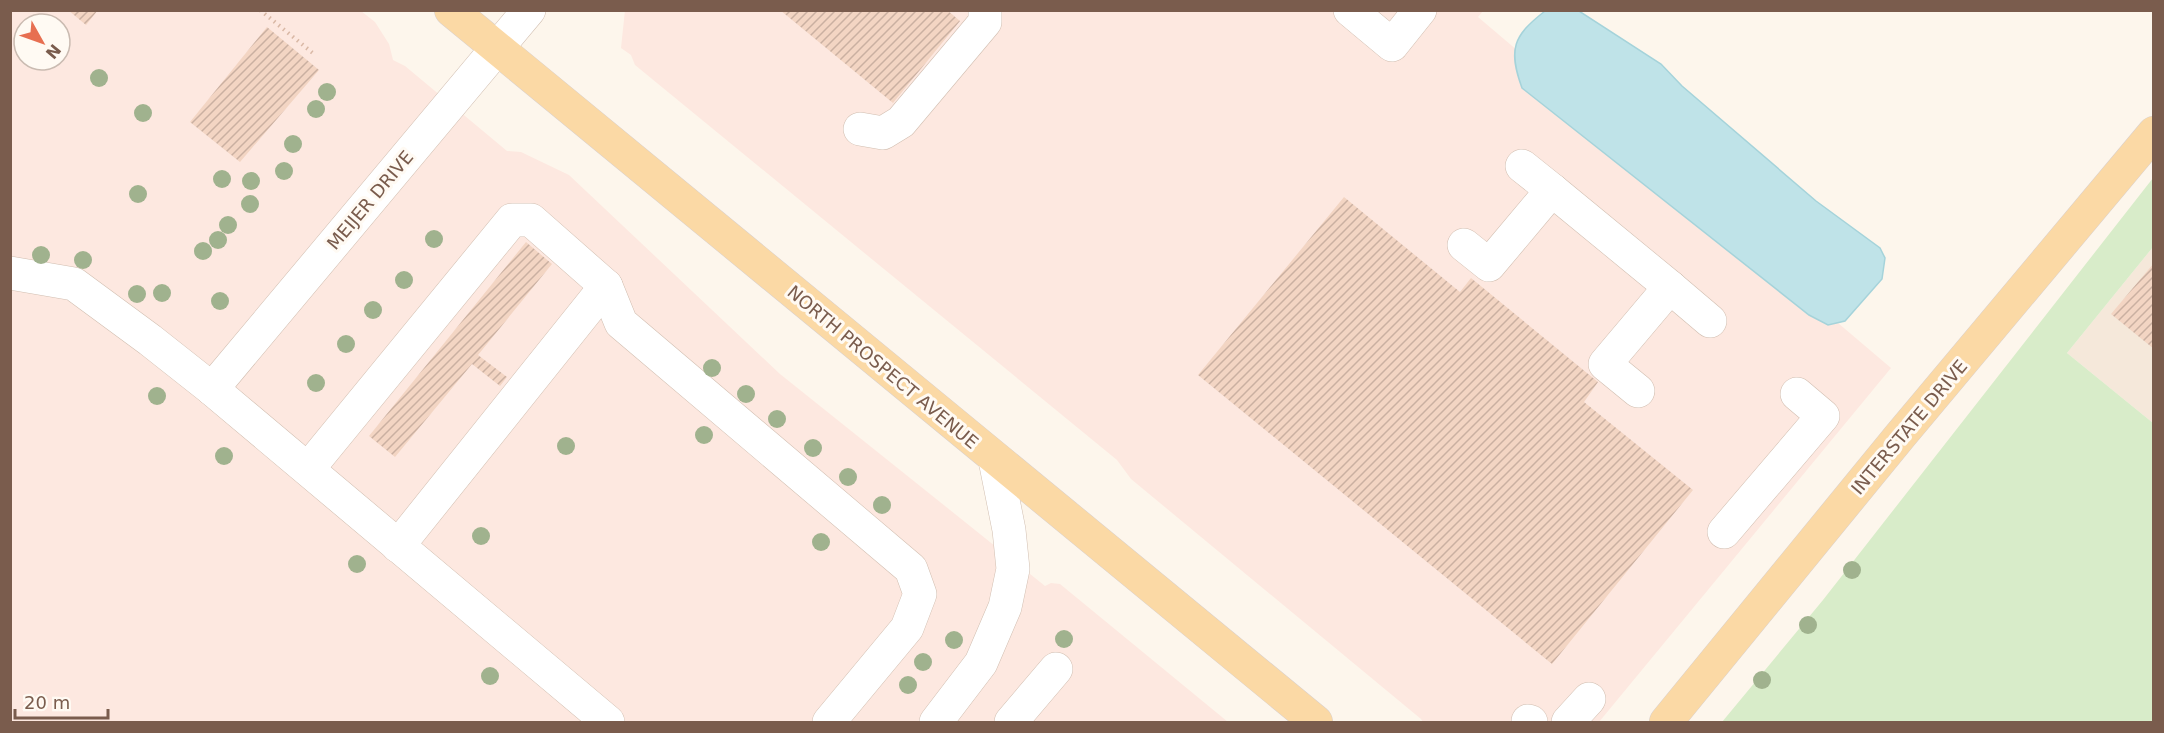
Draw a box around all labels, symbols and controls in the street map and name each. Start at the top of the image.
north arrow [12,12,72,72]
text: N [42,40,65,63]
street label: MEIJER DRIVE [323,146,417,254]
street label: NORTH PROSPECT AVENUE [783,281,983,453]
street label: INTERSTATE DRIVE [1847,356,1971,498]
scale bar [15,682,108,720]
text: 20 m [24,692,70,713]

